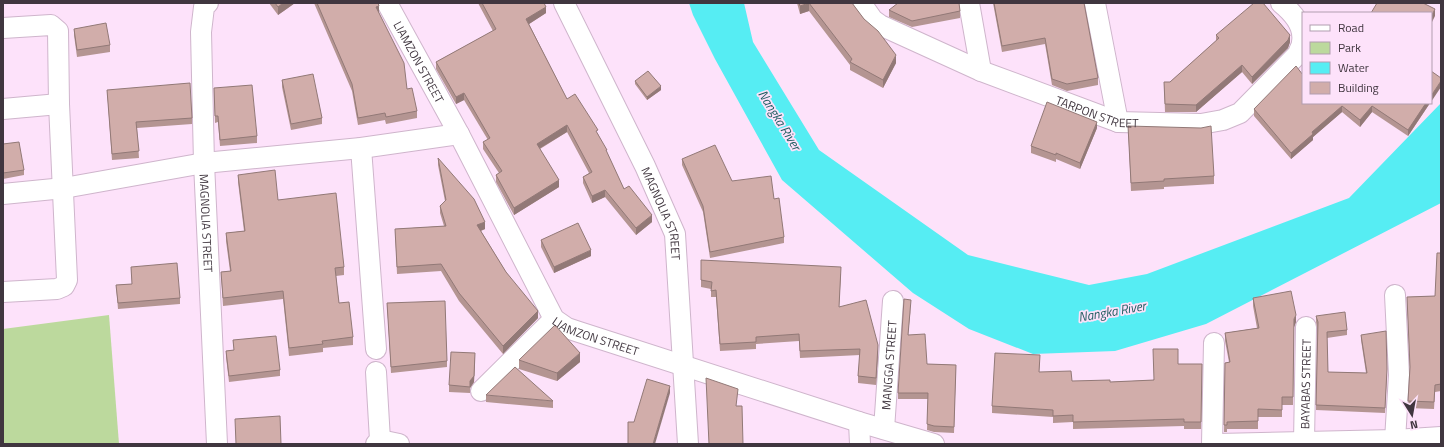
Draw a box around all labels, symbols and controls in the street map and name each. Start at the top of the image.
legend [1302,12,1432,104]
street label: LIAMZON STREET [389,17,450,107]
text: Road [1338,18,1364,37]
text: Park [1338,38,1361,57]
text: Water [1338,58,1369,77]
text: Building [1338,78,1379,97]
water label: Nangka River [753,86,808,156]
street label: TARPON STREET [1053,90,1139,132]
street label: MAGNOLIA STREET [637,164,686,261]
street label: MAGNOLIA STREET [195,173,219,274]
water label: Nangka River [1077,295,1149,327]
street label: LIAMZON STREET [549,311,642,360]
street label: MANGGA STREET [876,319,901,411]
street label: BAYABAS STREET [1295,338,1315,429]
north arrow [1392,395,1432,435]
text: N [1409,416,1419,433]

